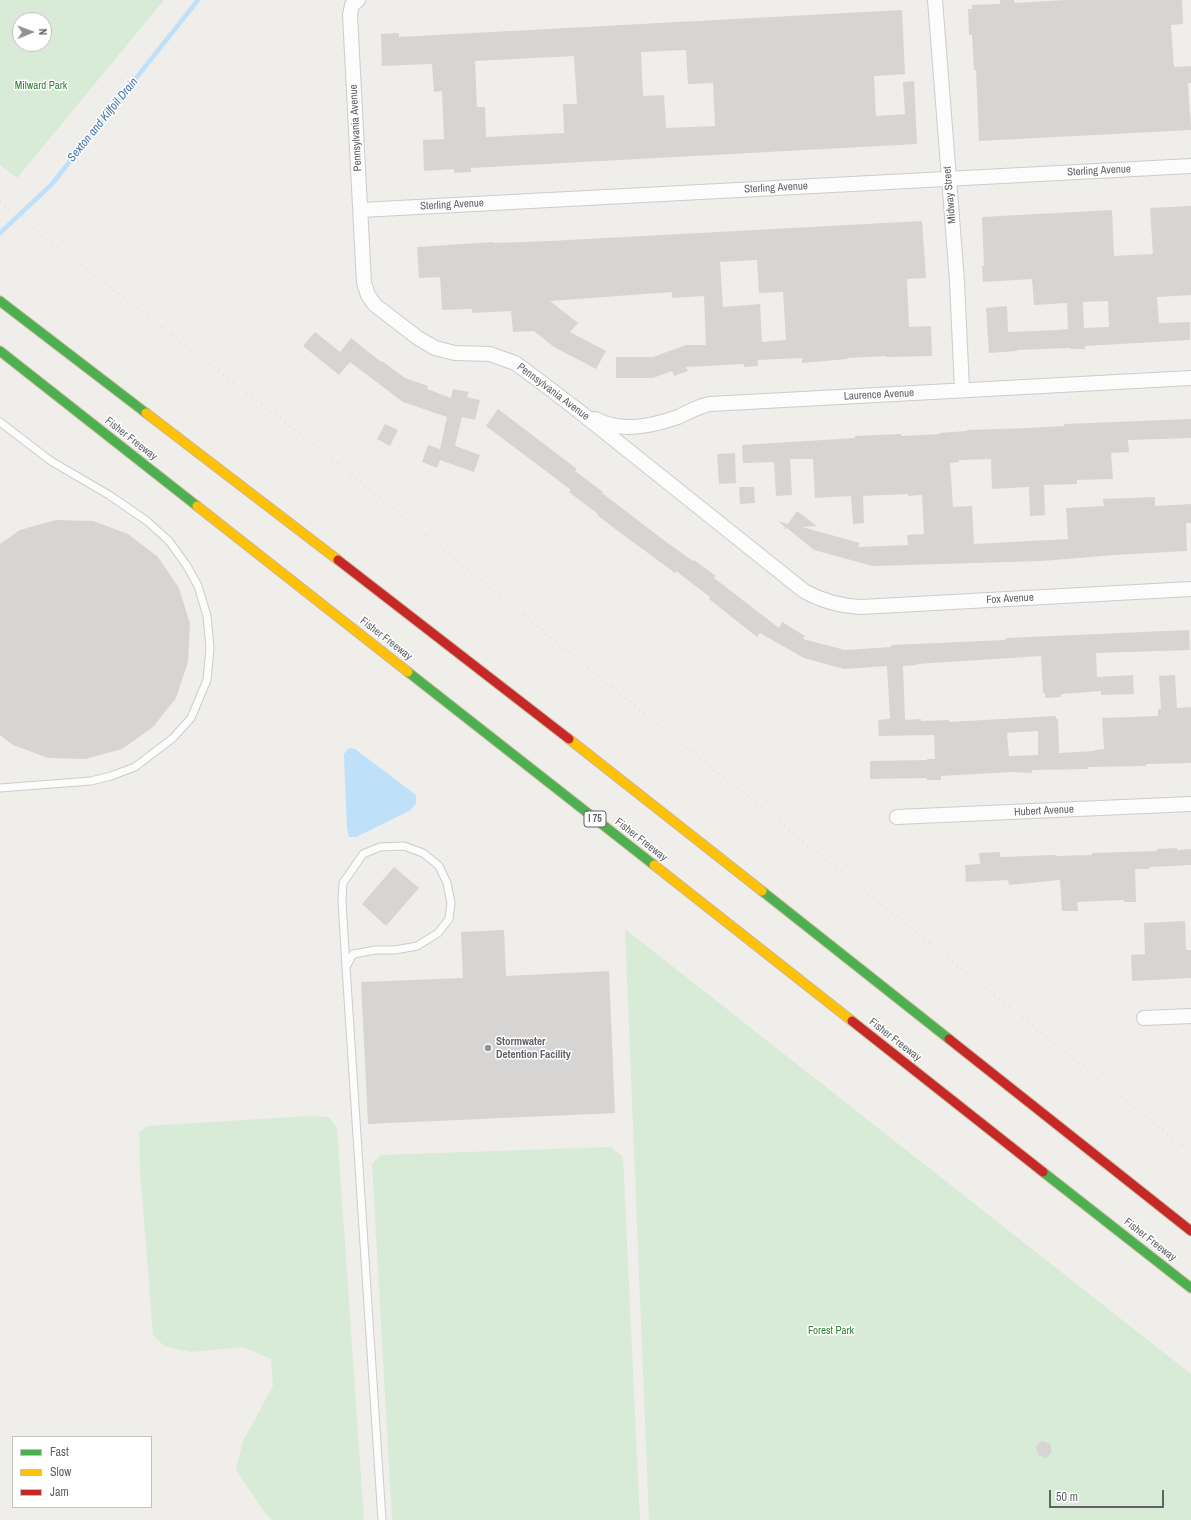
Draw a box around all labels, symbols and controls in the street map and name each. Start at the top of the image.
north arrow [12,12,52,52]
text: N [36,28,50,35]
water label: Sexton and Kilfoil Drain [65,75,141,165]
park label: Milward Park [15,79,67,93]
street label: Pennsylvania Avenue [347,84,365,172]
street label: Sterling Avenue [1067,163,1131,179]
street label: Midway Street [941,166,959,224]
street label: Sterling Avenue [744,180,808,196]
street label: Sterling Avenue [420,197,484,213]
street label: Pennsylvania Avenue [514,361,592,423]
street label: Laurence Avenue [843,387,915,403]
street label: Fisher Freeway [102,415,160,463]
street label: Fox Avenue [986,591,1034,607]
street label: Fisher Freeway [357,615,415,663]
street label: Hubert Avenue [1014,803,1074,819]
road number: I 75 [584,811,606,827]
street label: Fisher Freeway [612,816,670,864]
street label: Fisher Freeway [866,1016,924,1064]
place label: Stormwater Detention Facility [496,1035,571,1061]
marker: Stormwater Detention Facility [483,1043,493,1053]
street label: Fisher Freeway [1121,1216,1179,1264]
park label: Forest Park [808,1324,854,1338]
legend [12,1436,152,1508]
text: Fast [50,1444,69,1460]
text: Slow [50,1464,71,1480]
scale bar [1051,1482,1166,1508]
text: Jam [50,1484,69,1500]
text: 50 m [1056,1489,1078,1505]

